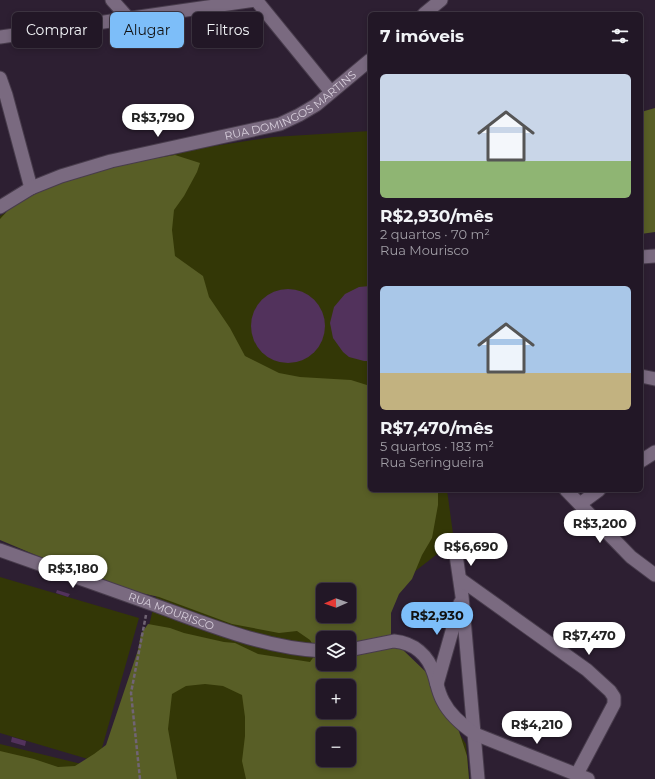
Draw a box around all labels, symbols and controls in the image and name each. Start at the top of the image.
chip: Comprar [12,12,102,48]
chip: Alugar [110,12,184,48]
chip: Filtros [192,12,263,48]
icon: filters [609,25,631,47]
text: 7 imóveis [380,26,464,46]
street label: RUA DOMINGOS MARTINS [223,67,359,143]
icon: home [470,100,542,172]
pin: R$3,790 [121,104,195,138]
text: R$3,790 [131,109,185,125]
text: R$2,930/mês [380,206,493,226]
text: 2 quartos · 70 m² [380,226,490,242]
text: Rua Mourisco [380,242,469,258]
icon: home [470,312,542,384]
text: R$7,470/mês [380,418,493,438]
text: 5 quartos · 183 m² [380,438,494,454]
text: Rua Seringueira [380,454,484,470]
pin: R$3,200 [563,510,637,544]
text: R$3,200 [573,515,627,531]
pin: R$6,690 [434,533,508,567]
text: R$6,690 [444,538,498,554]
pin: R$3,180 [36,555,110,589]
text: R$3,180 [47,560,99,576]
north arrow [316,583,356,623]
map controls [316,583,356,767]
street label: RUA MOURISCO [126,589,216,633]
pin: R$2,930 [400,602,474,636]
text: R$2,930 [410,607,464,623]
pin: R$7,470 [552,622,626,656]
text: R$7,470 [562,627,616,643]
button: layers [316,631,356,671]
button: + [316,679,356,719]
pin: R$4,210 [500,711,574,745]
text: R$4,210 [511,716,563,732]
button: − [316,727,356,767]

